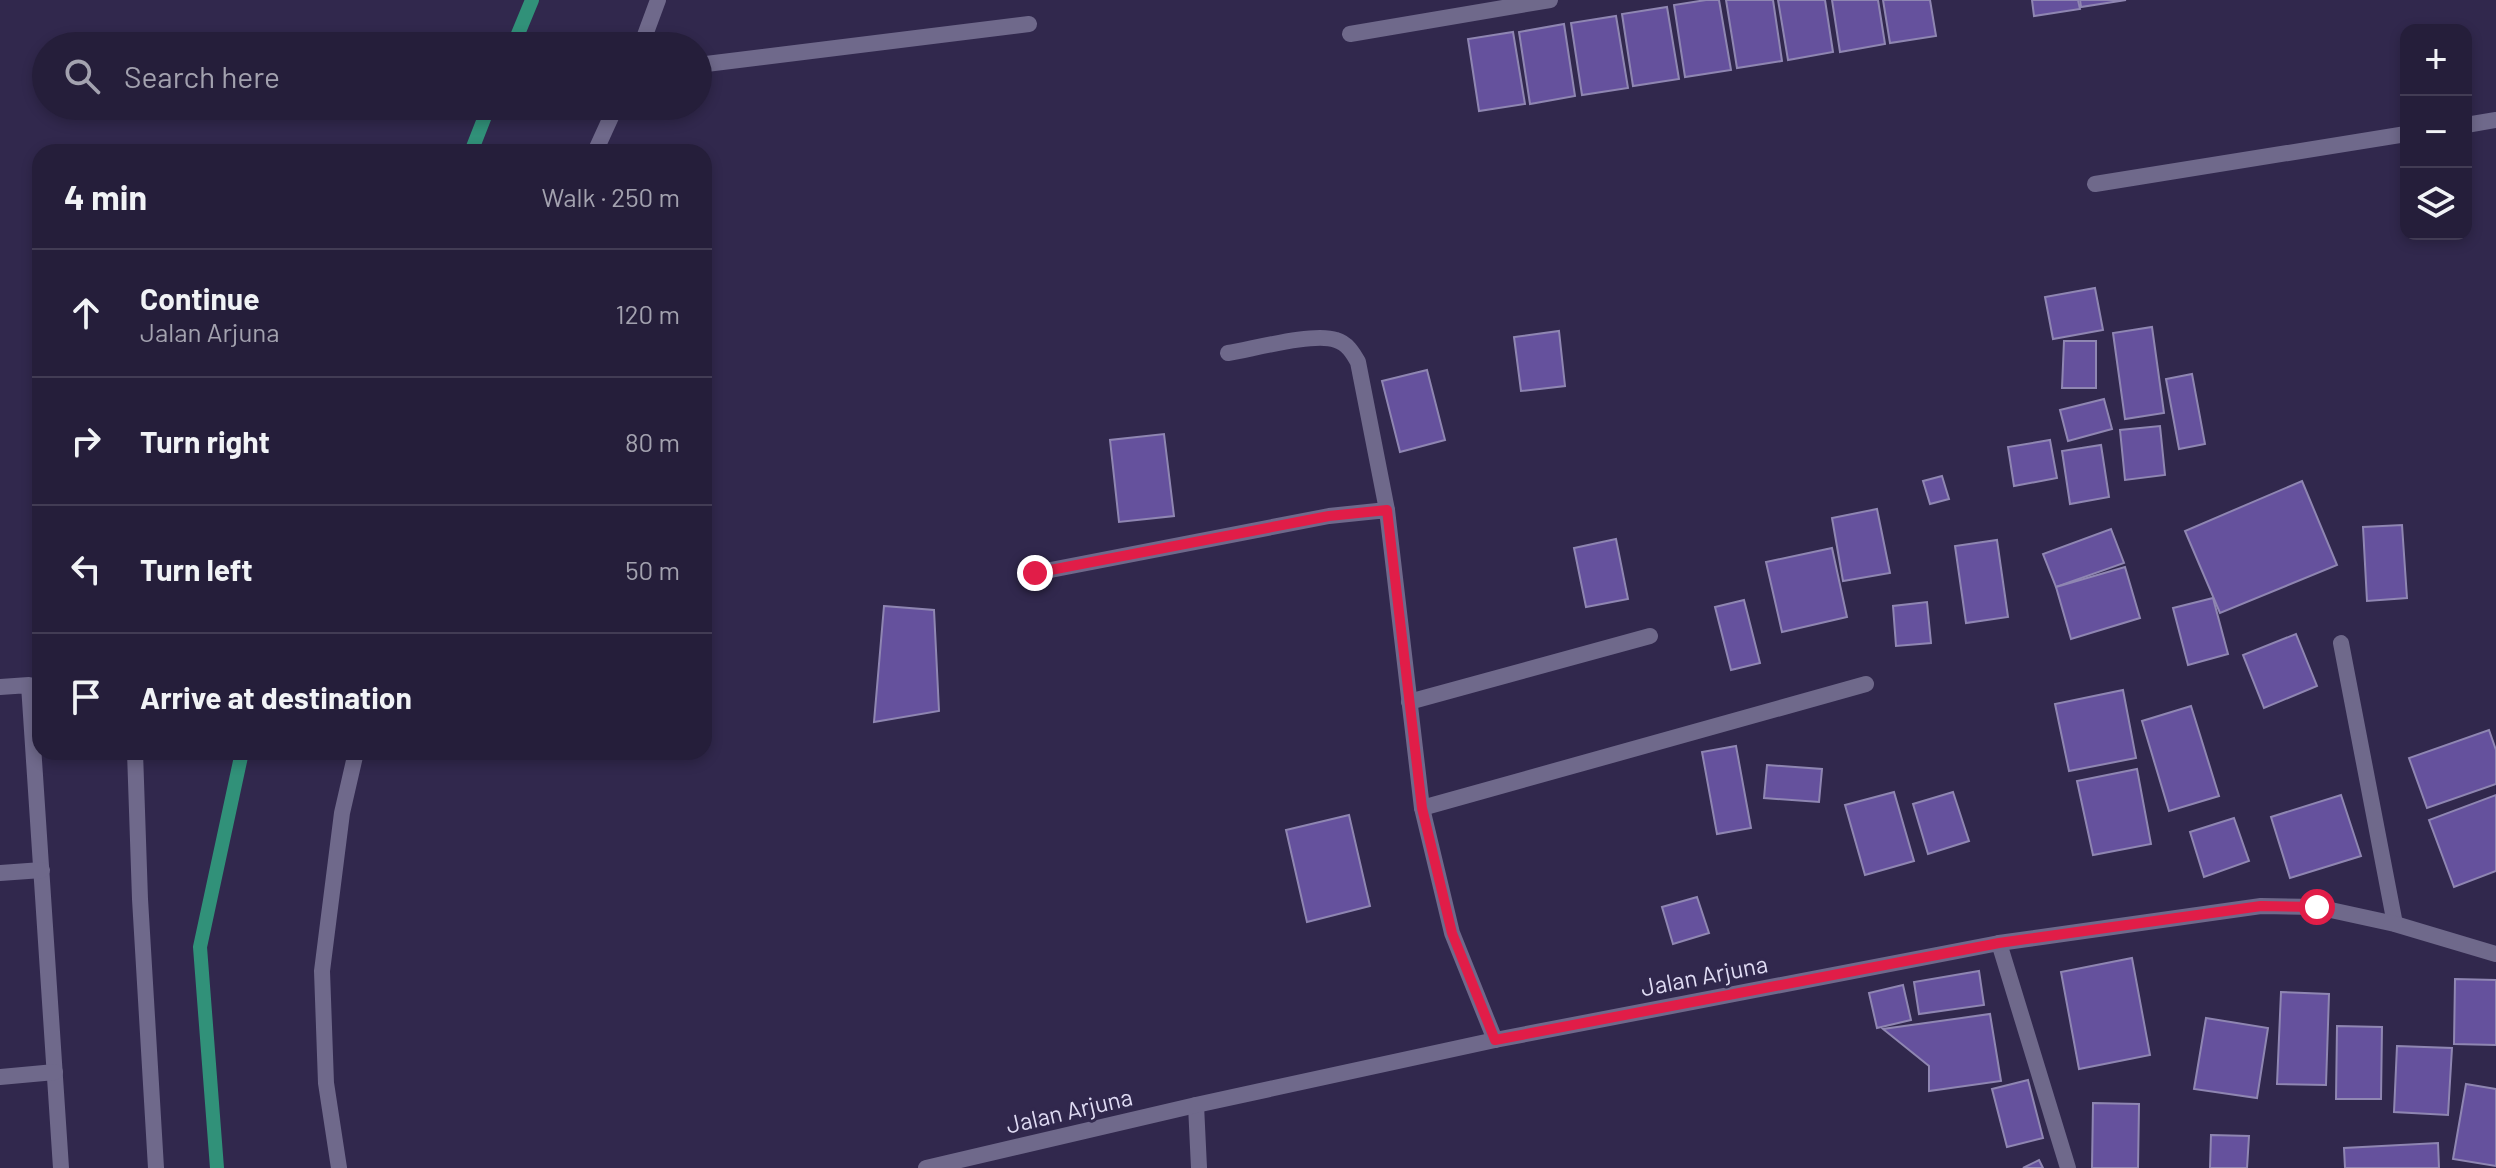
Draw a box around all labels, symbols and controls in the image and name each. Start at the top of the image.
map controls [2400,24,2472,240]
button: + [2400,24,2472,96]
search box [32,32,712,120]
icon: search [60,54,104,98]
text: Search here [124,58,280,94]
button: − [2400,96,2472,168]
button: layers [2400,168,2472,240]
text: 4 min [64,176,147,217]
text: Walk · 250 m [542,181,680,212]
text: Continue [140,280,260,316]
icon: ahead [64,291,108,335]
text: 120 m [616,298,680,329]
text: Jalan Arjuna [140,316,280,347]
icon: right [64,419,108,463]
text: Turn right [140,423,270,459]
text: 80 m [625,426,680,457]
icon: left [64,547,108,591]
text: Turn left [140,551,253,587]
text: 50 m [625,554,680,585]
route end [1017,555,1053,591]
icon: arrive [64,675,108,719]
text: Arrive at destination [140,679,412,715]
route start [2299,889,2335,925]
street label: Jalan Arjuna [1638,948,1770,1002]
street label: Jalan Arjuna [1003,1081,1135,1139]

